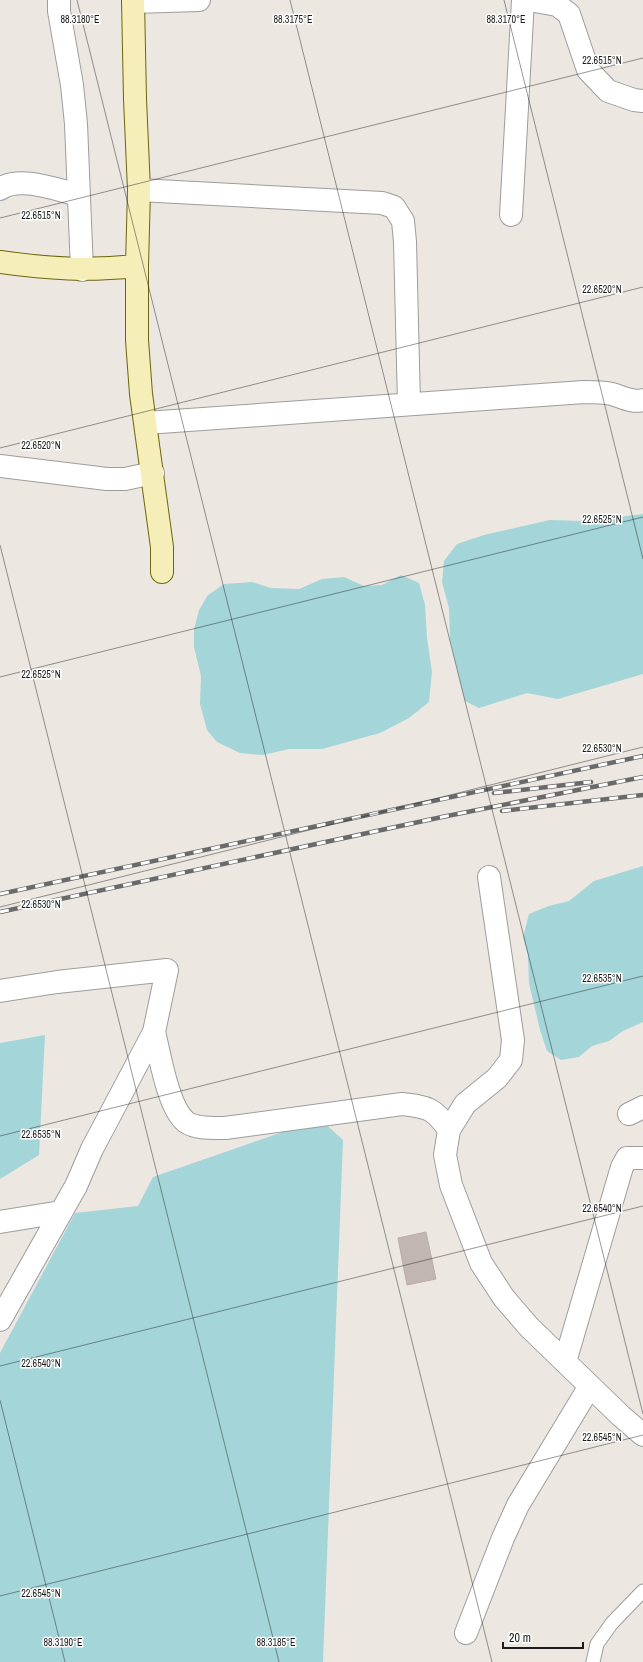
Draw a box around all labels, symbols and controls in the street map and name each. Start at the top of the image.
text: 88.3180°E [60,13,100,26]
text: 88.3175°E [273,13,313,26]
text: 88.3170°E [486,13,526,26]
text: 22.6515°N [582,54,622,67]
text: 22.6515°N [21,209,61,222]
text: 22.6520°N [582,283,622,296]
text: 22.6520°N [21,439,61,452]
text: 22.6525°N [582,513,622,526]
text: 22.6525°N [21,668,61,681]
text: 22.6530°N [582,742,622,755]
text: 22.6530°N [21,898,61,911]
text: 22.6535°N [582,972,622,985]
text: 22.6535°N [21,1128,61,1141]
text: 22.6540°N [582,1202,622,1215]
text: 22.6540°N [21,1357,61,1370]
text: 22.6545°N [582,1431,622,1444]
text: 22.6545°N [21,1587,61,1600]
scale bar [503,1624,583,1650]
text: 20 m [509,1630,531,1646]
text: 88.3190°E [43,1636,83,1649]
text: 88.3185°E [256,1636,296,1649]

